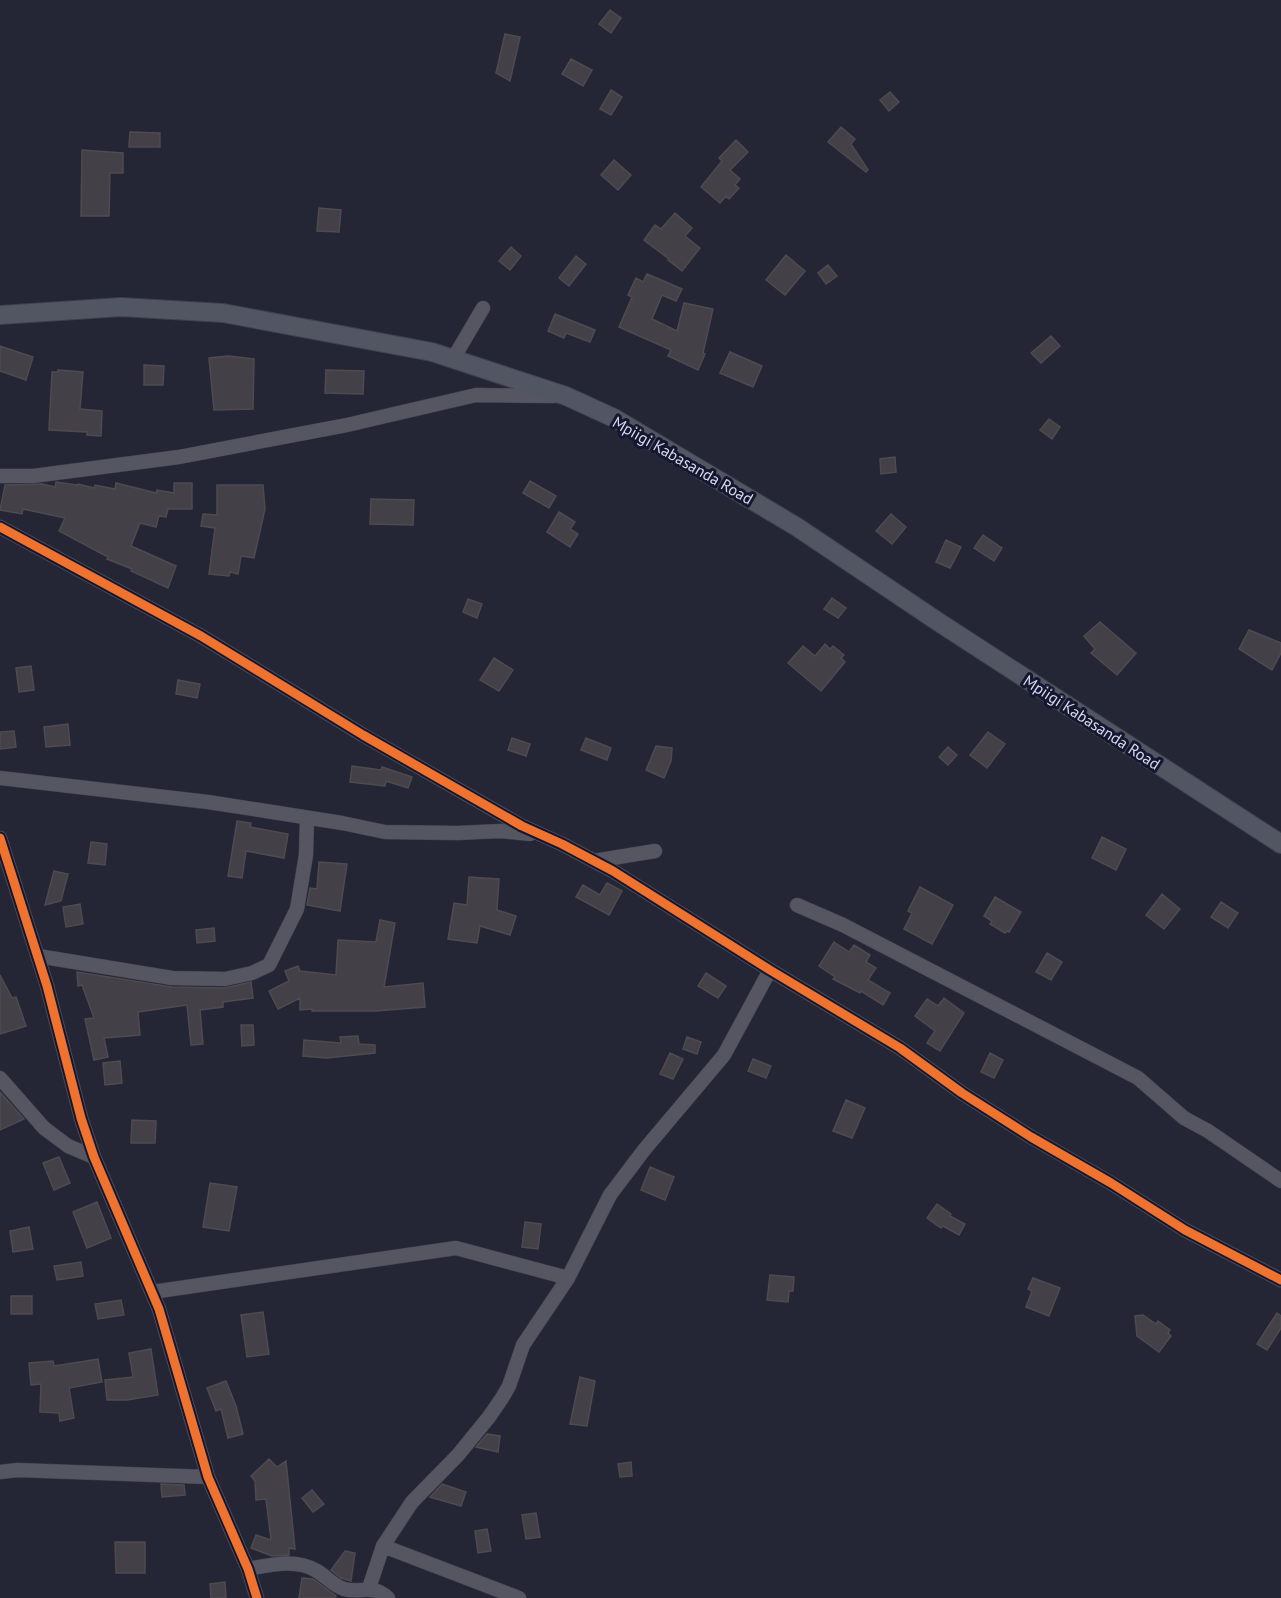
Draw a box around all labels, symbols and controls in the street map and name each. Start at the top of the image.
street label: Mpiigi Kabasanda Road [609,412,757,508]
street label: Mpiigi Kabasanda Road [1020,670,1164,774]

